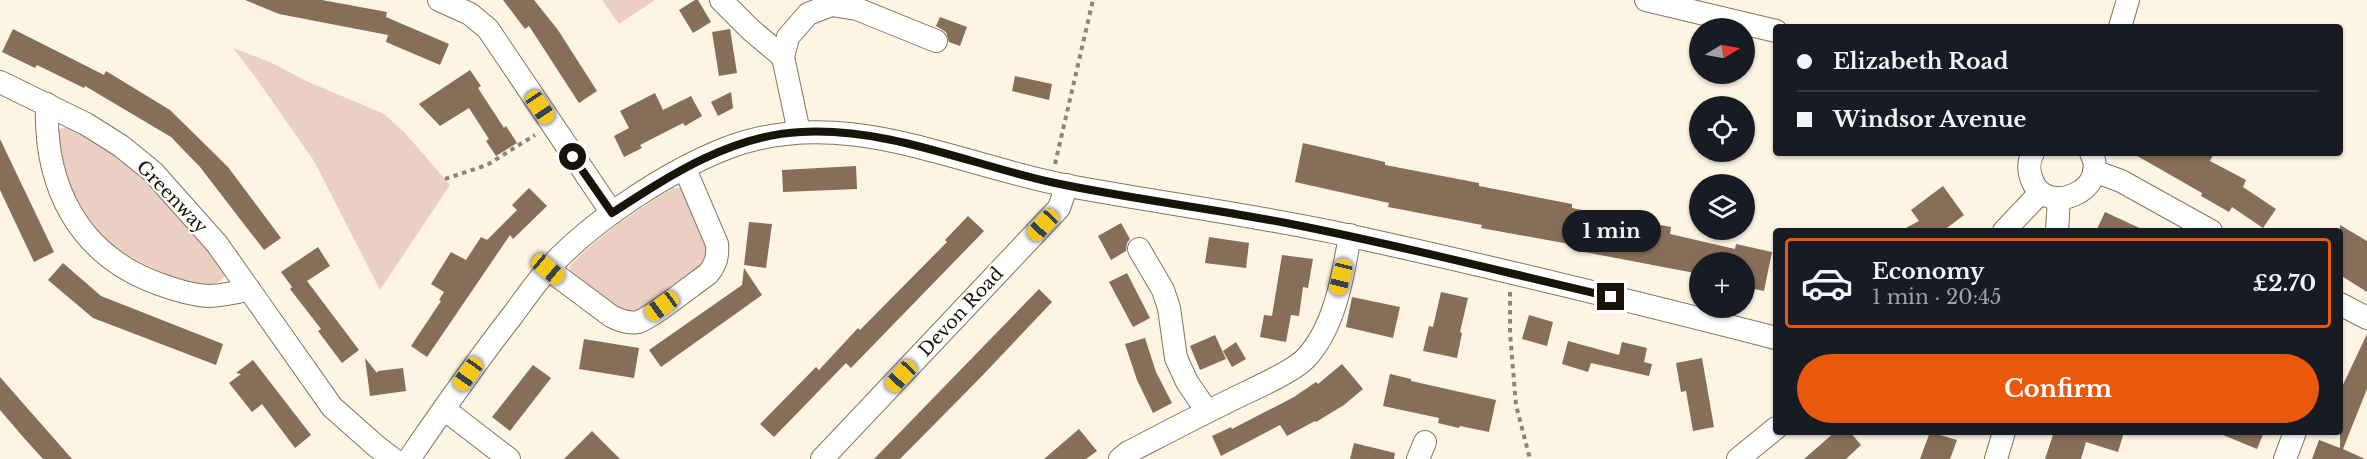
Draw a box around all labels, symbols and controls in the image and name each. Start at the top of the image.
north arrow [1689,18,1755,84]
map controls [1689,18,1755,318]
text: Elizabeth Road [1833,48,2009,75]
car [522,87,558,127]
button: locate [1689,96,1755,162]
text: Windsor Avenue [1833,106,2026,133]
route start [559,143,586,170]
street label: Greenway [132,156,213,238]
button: layers [1689,174,1755,240]
car [1024,206,1062,244]
callout: 1 min [1562,210,1660,252]
text: 1 min [1583,219,1640,243]
car [528,251,568,287]
button: + [1689,252,1755,318]
icon: car [1800,256,1854,310]
car [1328,257,1354,297]
text: Economy [1872,258,1984,285]
street label: Devon Road [914,263,1008,361]
text: £2.70 [2253,270,2316,297]
route end [1597,283,1624,310]
text: 1 min · 20:45 [1872,285,2001,309]
car [642,288,682,324]
car [450,354,486,394]
button: Confirm [1797,354,2319,423]
car [882,357,920,395]

